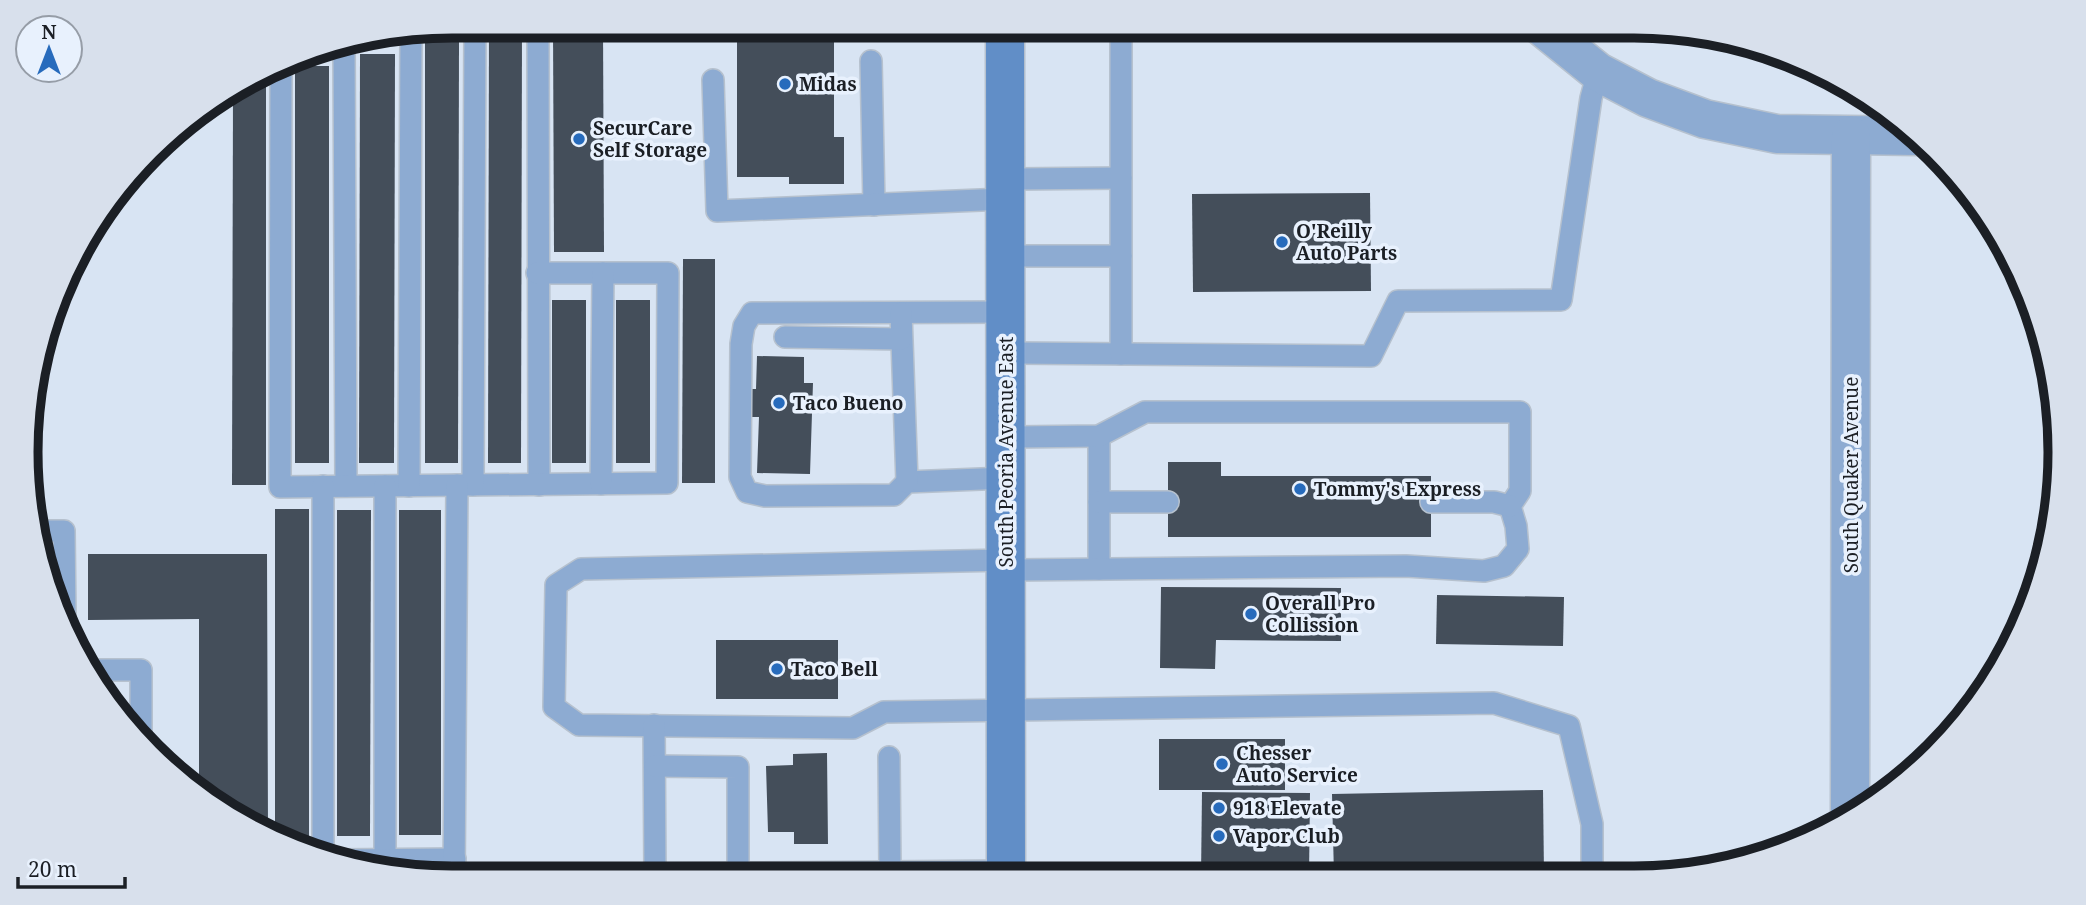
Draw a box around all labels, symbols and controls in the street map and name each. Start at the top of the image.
north arrow [14,14,84,84]
text: N [42,19,57,45]
place label: Midas [799,71,857,97]
marker: Midas [777,76,793,92]
place label: SecurCare Self Storage [593,115,707,163]
marker: SecurCare Self Storage [571,131,587,147]
place label: O'Reilly Auto Parts [1296,218,1397,266]
marker: O'Reilly Auto Parts [1274,234,1290,250]
street label: South Peoria Avenue East [993,336,1019,567]
street label: South Quaker Avenue [1838,377,1864,573]
place label: Taco Bueno [793,390,904,416]
marker: Taco Bueno [771,395,787,411]
place label: Tommy's Express [1314,476,1481,502]
marker: Tommy's Express [1292,481,1308,497]
place label: Overall Pro Collission [1265,590,1375,638]
marker: Overall Pro Collission [1243,606,1259,622]
place label: Taco Bell [791,656,878,682]
marker: Taco Bell [769,661,785,677]
place label: Chesser Auto Service [1236,740,1358,788]
marker: Chesser Auto Service [1214,756,1230,772]
place label: 918 Elevate [1233,795,1342,821]
marker: 918 Elevate [1211,800,1227,816]
place label: Vapor Club [1233,823,1340,849]
marker: Vapor Club [1211,828,1227,844]
scale bar [18,846,124,890]
text: 20 m [28,855,77,883]

